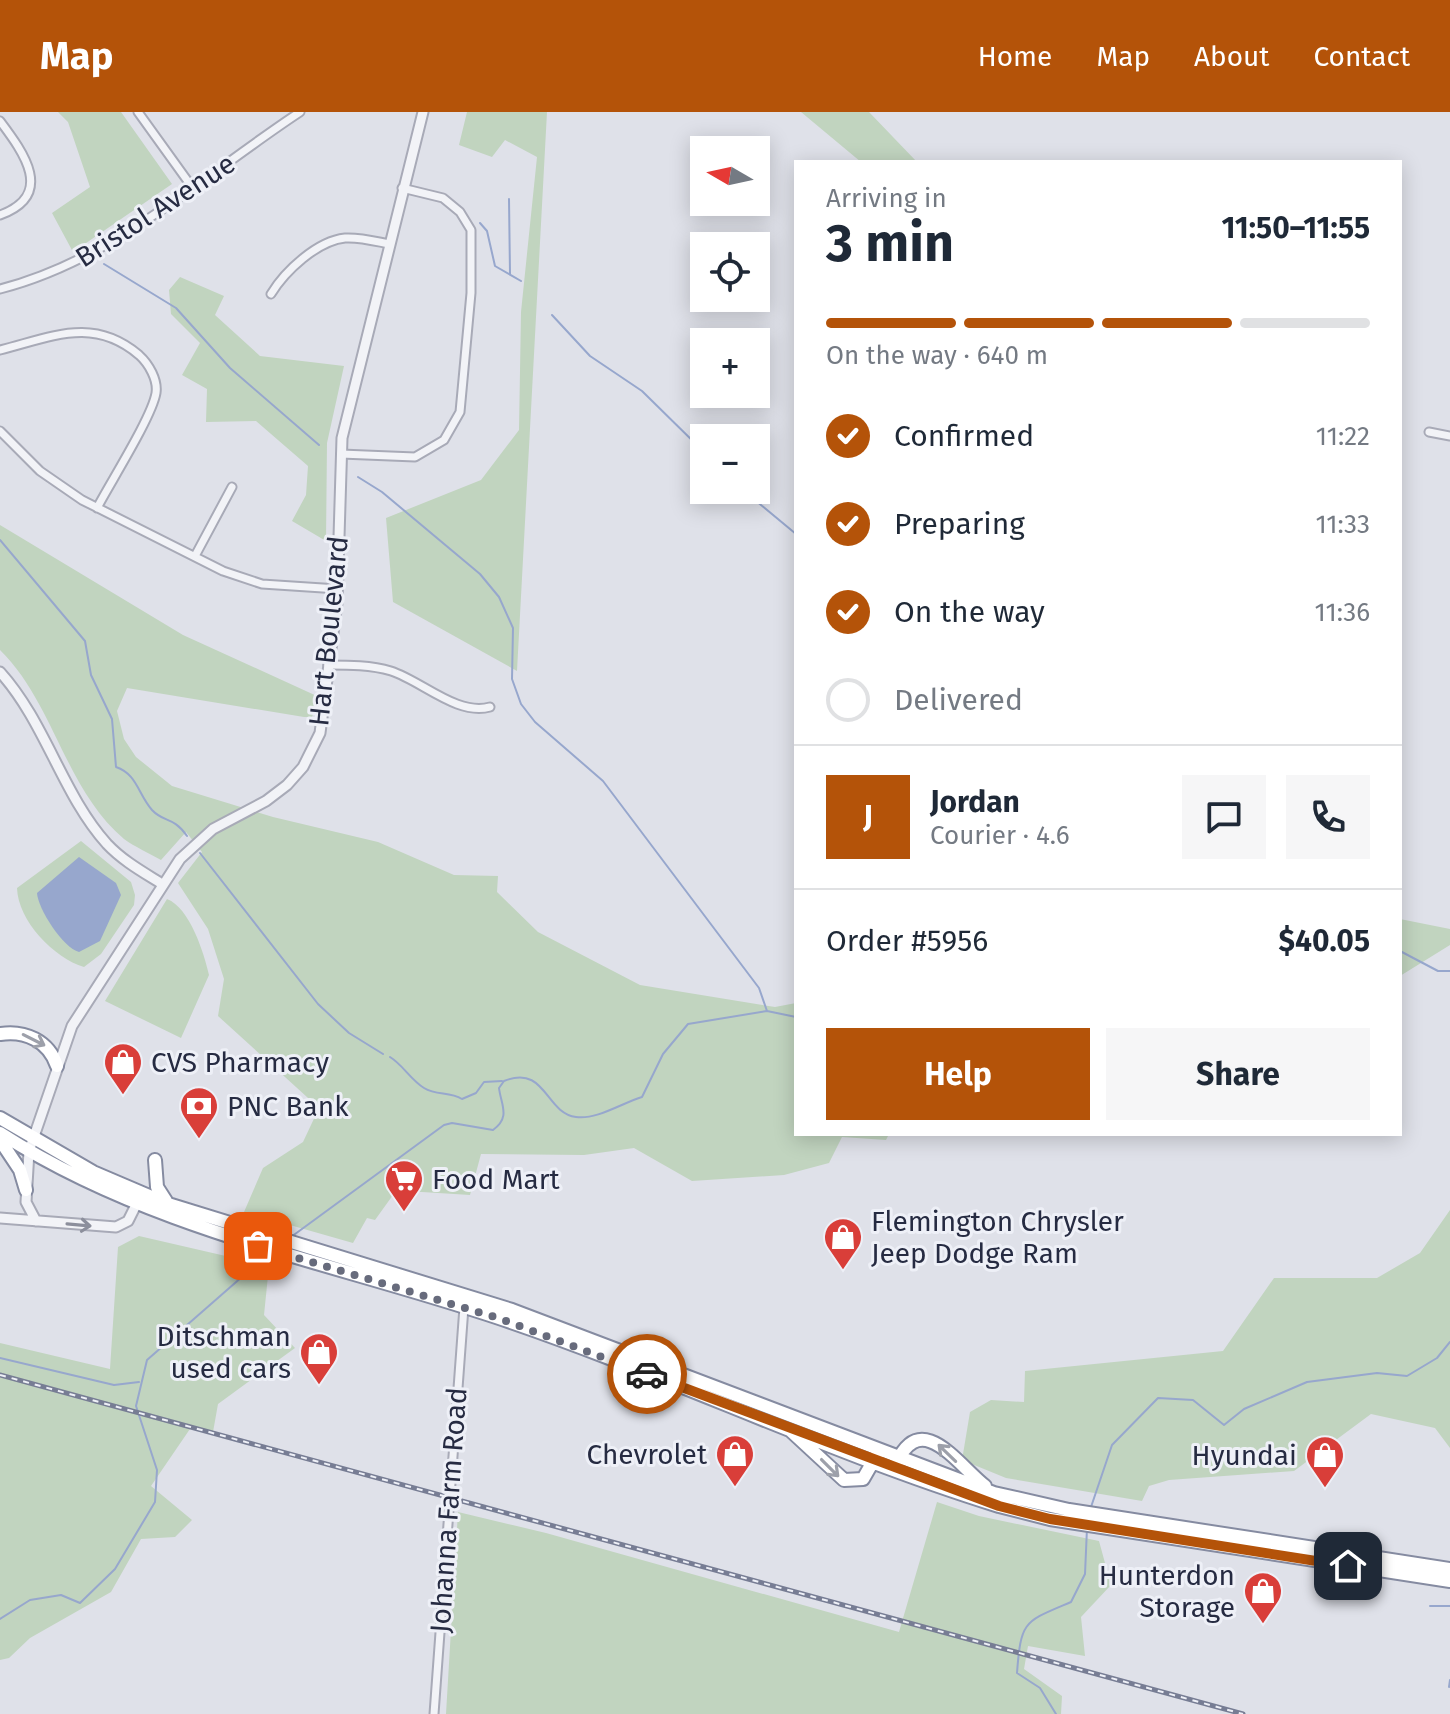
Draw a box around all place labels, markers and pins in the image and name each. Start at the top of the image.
shop icon: CVS Pharmacy [102,1041,144,1096]
place label: CVS Pharmacy [151,1046,329,1079]
bank icon: PNC Bank [178,1085,220,1140]
place label: PNC Bank [227,1090,349,1123]
supermarket icon: Food Mart [383,1158,425,1213]
place label: Food Mart [432,1163,560,1196]
place label: Flemington Chrysler Jeep Dodge Ram [871,1205,1124,1270]
pin [224,1212,292,1280]
shop icon: Flemington Chrysler Jeep Dodge Ram [822,1216,864,1271]
place label: Ditschman used cars [156,1320,291,1385]
shop icon: Ditschman used cars [298,1331,340,1386]
shop icon: Chevrolet [714,1433,756,1488]
shop icon: Hyundai [1304,1434,1346,1489]
place label: Chevrolet [587,1438,708,1471]
place label: Hyundai [1192,1439,1297,1472]
pin [1314,1532,1382,1600]
place label: Hunterdon Storage [1099,1559,1235,1624]
shop icon: Hunterdon Storage [1242,1570,1284,1625]

